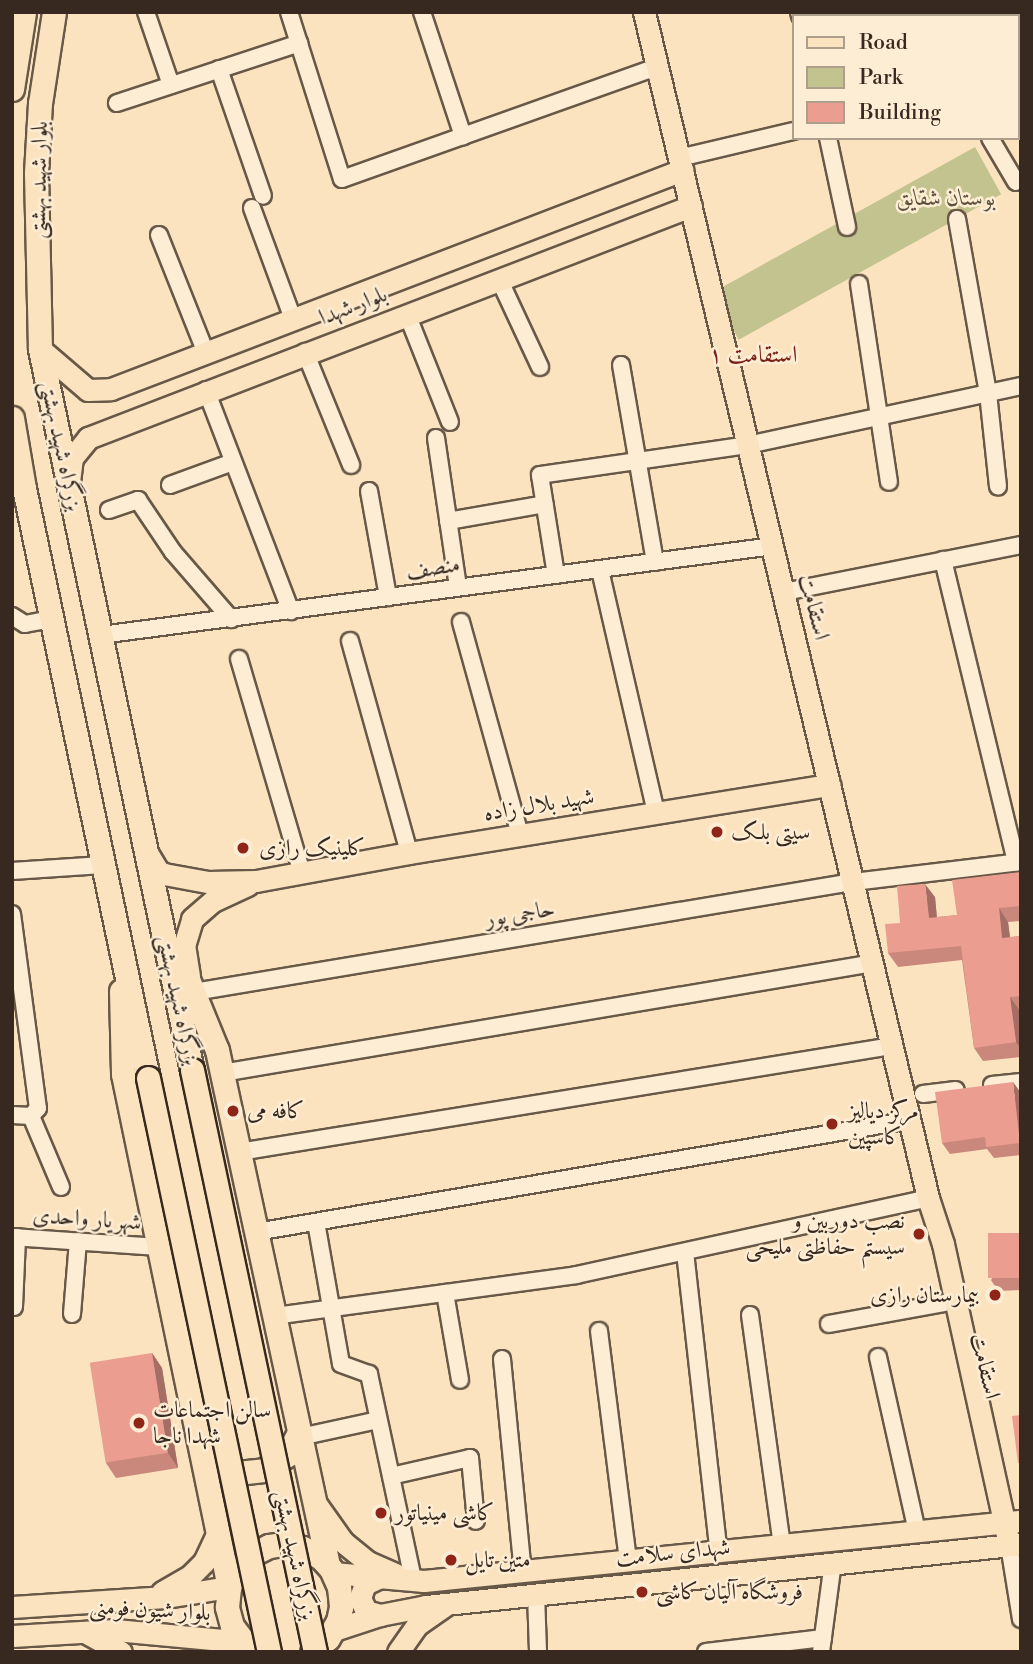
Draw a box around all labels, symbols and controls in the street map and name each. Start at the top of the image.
legend [792,14,1019,140]
text: Road [859,30,908,56]
text: Park [859,65,903,91]
text: Building [859,100,941,126]
street label: بلوار شهید بهشتی [24,121,54,239]
park label: بوستان شقایق [896,184,996,212]
street label: بلوار شهدا [315,280,391,332]
district label: استقامت ۱ [709,342,797,370]
street label: بزرگراه شهید بهشتی [34,378,88,514]
street label: منصف [404,551,462,585]
street label: استقامت [793,571,835,643]
street label: شهید بلال زاده [482,783,596,827]
place label: سیتی بلک [731,818,810,846]
marker: سیتی بلک [709,824,725,840]
place label: کلینیک رازی [259,834,365,862]
marker: کلینیک رازی [233,838,253,858]
street label: حاجی پور [483,895,557,933]
street label: بزرگراه شهید بهشتی [151,932,205,1068]
place label: کافه می [247,1097,305,1125]
place label: مرکز دیالیز کاسپین [848,1097,919,1151]
marker: کافه می [225,1103,241,1119]
marker: مرکز دیالیز کاسپین [822,1114,842,1134]
street label: شهریار واحدی [32,1201,142,1237]
place label: نصب دوربین و سیستم حفاظتی ملیحی [746,1207,905,1261]
marker: نصب دوربین و سیستم حفاظتی ملیحی [911,1226,927,1242]
place label: بیمارستان رازی [870,1281,979,1309]
marker: بیمارستان رازی [985,1285,1005,1305]
street label: استقامت [964,1330,1006,1402]
place label: سالن اجتماعات شهدا ناجا [153,1396,271,1450]
marker: سالن اجتماعات شهدا ناجا [131,1415,147,1431]
street label: بزرگراه شهید بهشتی [268,1487,322,1623]
place label: کاشی مینیاتور [395,1499,495,1527]
marker: کاشی مینیاتور [373,1505,389,1521]
street label: شهدای سلامت [614,1533,732,1573]
place label: متین تایل [465,1546,531,1574]
marker: متین تایل [443,1552,459,1568]
place label: فروشگاه آلیان کاشی [656,1578,803,1606]
marker: فروشگاه آلیان کاشی [634,1584,650,1600]
street label: بلوار شیون فومنی [89,1593,211,1627]

